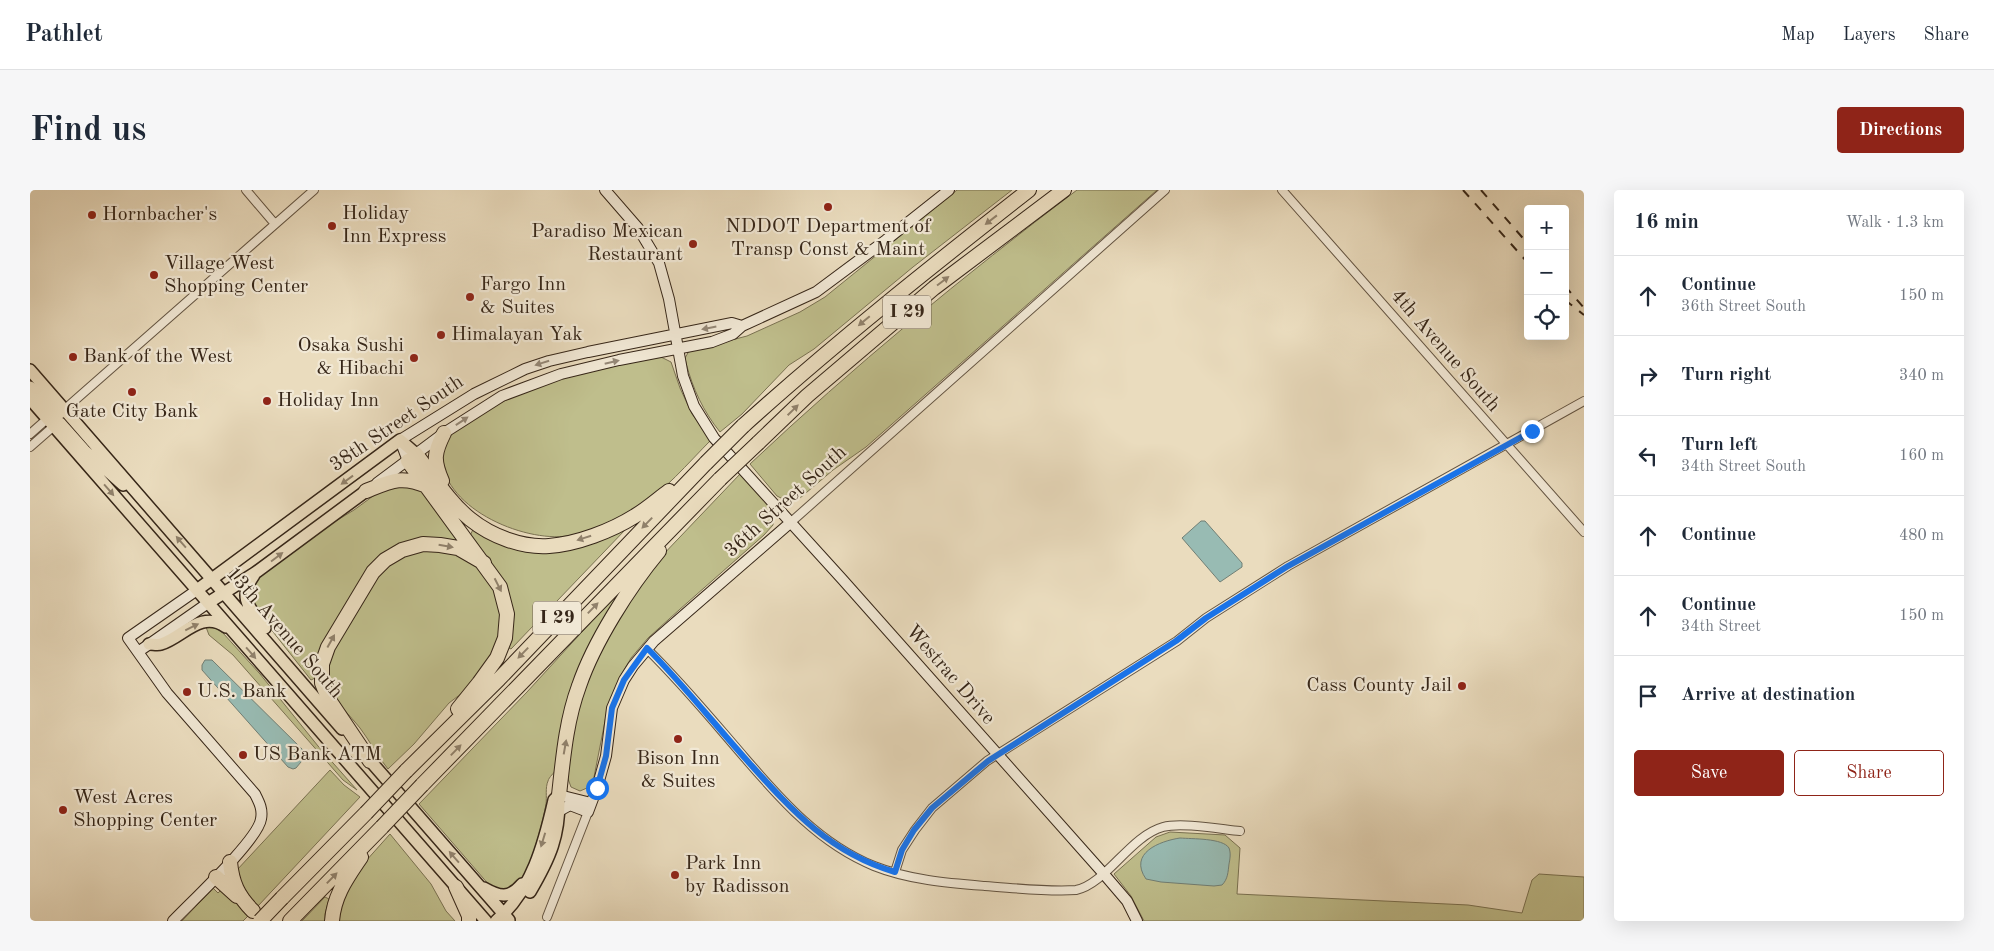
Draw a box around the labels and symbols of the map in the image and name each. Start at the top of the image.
marker: NDDOT Department of Transp Const & Maint [822,201,834,213]
place label: Holiday Inn Express [342,204,446,247]
place label: Hornbacher's [102,205,217,225]
marker: Hornbacher's [86,209,98,221]
one-way arrow [984,215,998,225]
place label: NDDOT Department of Transp Const & Maint [725,217,932,260]
marker: Holiday Inn Express [326,220,338,232]
place label: Paradiso Mexican Restaurant [531,222,683,265]
marker: Paradiso Mexican Restaurant [687,238,699,250]
place label: Village West Shopping Center [164,254,308,297]
marker: Village West Shopping Center [148,269,160,281]
place label: Fargo Inn & Suites [480,275,566,318]
one-way arrow [936,276,949,287]
street label: 4th Avenue South [1387,286,1503,416]
marker: Fargo Inn & Suites [464,291,476,303]
road number: I 29 [883,295,931,328]
one-way arrow [858,316,871,327]
one-way arrow [700,324,716,332]
place label: Himalayan Yak [451,325,583,345]
marker: Himalayan Yak [435,329,447,341]
place label: Osaka Sushi & Hibachi [298,336,404,379]
place label: Bank of the West [83,347,233,367]
marker: Bank of the West [67,351,79,363]
marker: Osaka Sushi & Hibachi [408,352,420,364]
one-way arrow [604,358,620,366]
one-way arrow [535,360,550,368]
street label: 38th Street South [327,372,467,476]
marker: Gate City Bank [126,386,138,398]
place label: Holiday Inn [277,391,379,411]
marker: Holiday Inn [261,395,273,407]
place label: Gate City Bank [66,402,198,422]
one-way arrow [787,404,799,416]
one-way arrow [455,416,469,426]
route end [1521,420,1544,443]
street label: 36th Street South [721,442,851,562]
one-way arrow [340,475,354,485]
one-way arrow [103,483,115,495]
one-way arrow [641,517,653,529]
one-way arrow [576,534,591,542]
one-way arrow [175,537,187,549]
one-way arrow [438,543,454,551]
one-way arrow [270,551,283,562]
street label: 13th Avenue South [222,564,346,703]
one-way arrow [494,578,502,593]
road number: I 29 [533,602,581,634]
one-way arrow [587,602,599,614]
street label: Westrac Drive [902,621,998,729]
one-way arrow [185,623,199,631]
one-way arrow [327,635,336,648]
one-way arrow [245,647,257,659]
one-way arrow [517,647,529,659]
place label: Cass County Jail [1306,676,1452,696]
marker: Cass County Jail [1456,680,1468,692]
place label: U.S. Bank [197,682,287,702]
marker: U.S. Bank [181,686,193,698]
marker: Bison Inn & Suites [672,733,684,745]
one-way arrow [561,738,569,754]
one-way arrow [450,744,462,756]
place label: US Bank ATM [253,745,382,765]
marker: US Bank ATM [237,749,249,761]
place label: Bison Inn & Suites [636,749,720,792]
route start [586,777,609,800]
place label: West Acres Shopping Center [73,788,217,831]
marker: West Acres Shopping Center [57,804,69,816]
one-way arrow [539,832,547,847]
one-way arrow [449,851,460,864]
place label: Park Inn by Radisson [685,854,790,897]
marker: Park Inn by Radisson [669,869,681,881]
one-way arrow [326,872,338,884]

